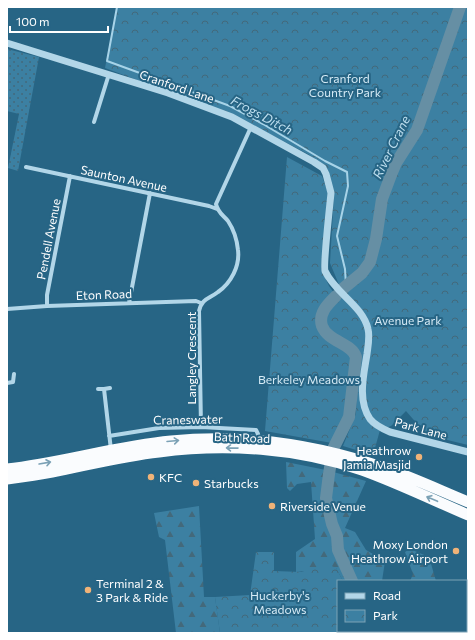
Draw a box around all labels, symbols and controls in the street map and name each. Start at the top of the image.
scale bar [10,8,108,34]
text: 100 m [16,14,50,28]
street label: Cranford Lane [138,67,216,105]
park label: Cranford Country Park [309,71,382,99]
water label: Frogs Ditch [228,92,296,138]
water label: River Crane [369,113,413,181]
street label: Saunton Avenue [79,162,169,194]
street label: Pendell Avenue [33,197,63,281]
street label: Eton Road [76,286,132,302]
street label: Langley Crescent [184,311,198,404]
park label: Avenue Park [374,313,442,327]
park label: Berkeley Meadows [258,372,360,386]
street label: Craneswater [153,411,223,427]
street label: Park Lane [393,414,449,442]
street label: Bath Road [214,429,270,445]
one-way arrow [167,437,180,445]
place label: Heathrow Jamia Masjid [343,443,411,472]
one-way arrow [226,444,239,452]
marker: Heathrow Jamia Masjid [414,452,424,462]
one-way arrow [39,459,52,467]
place label: KFC [159,470,182,484]
marker: KFC [146,472,156,482]
place label: Starbucks [204,476,259,490]
marker: Starbucks [191,478,201,488]
one-way arrow [427,495,439,503]
place label: Riverside Venue [280,499,366,513]
marker: Riverside Venue [267,501,277,511]
place label: Moxy London Heathrow Airport [351,537,448,565]
marker: Moxy London Heathrow Airport [451,546,461,556]
place label: Terminal 2 & 3 Park & Ride [96,576,168,604]
legend [337,580,467,632]
marker: Terminal 2 & 3 Park & Ride [83,585,93,595]
park label: Huckerby's Meadows [250,588,310,616]
text: Road [373,588,401,602]
text: Park [373,608,399,622]

